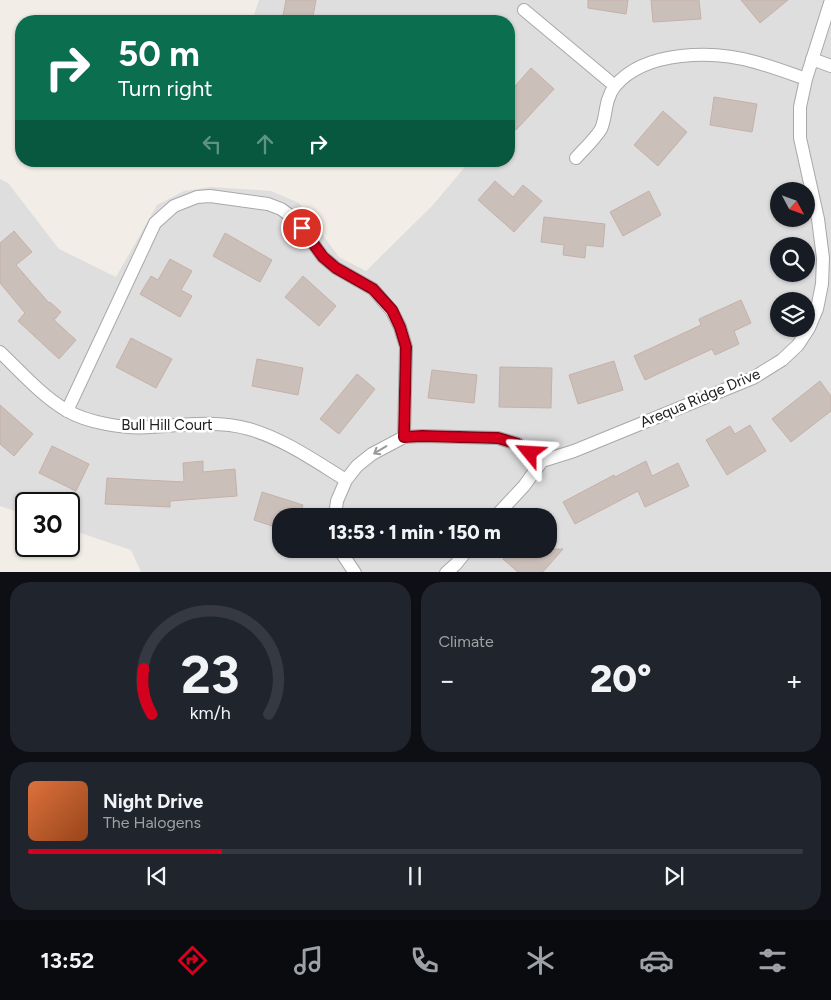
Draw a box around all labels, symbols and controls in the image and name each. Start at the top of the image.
text: 50 m [118,33,200,75]
icon: right [35,35,100,100]
text: Turn right [118,75,213,102]
icon: left [198,130,226,158]
icon: ahead [251,130,279,158]
icon: right [304,130,332,158]
north arrow [770,182,815,228]
map controls [770,182,815,337]
pin [281,207,323,249]
icon: arrive [288,214,316,242]
button: search [770,237,815,282]
button: layers [770,292,815,337]
street label: Arequa Ridge Drive [637,365,763,431]
street label: Bull Hill Court [121,416,213,434]
position arrow [503,426,555,478]
one-way arrow [373,445,387,455]
speed limit sign: 30 [15,492,80,557]
text: 13:53 · 1 min · 150 m [328,521,501,544]
text: Climate [439,632,494,651]
text: 23 [181,644,240,706]
text: 20° [590,656,652,702]
text: − [439,663,456,697]
text: + [786,663,803,697]
text: km/h [190,702,231,723]
text: Night Drive [103,790,203,813]
text: The Halogens [103,813,201,832]
icon: previous [143,862,171,890]
icon: pause [401,862,429,890]
icon: next [660,862,688,890]
icon: directions [175,943,210,978]
icon: music [291,943,326,978]
icon: phone [407,943,442,978]
icon: climate [523,943,558,978]
icon: car [639,943,674,978]
icon: filters [755,943,790,978]
text: 13:52 [41,947,94,974]

